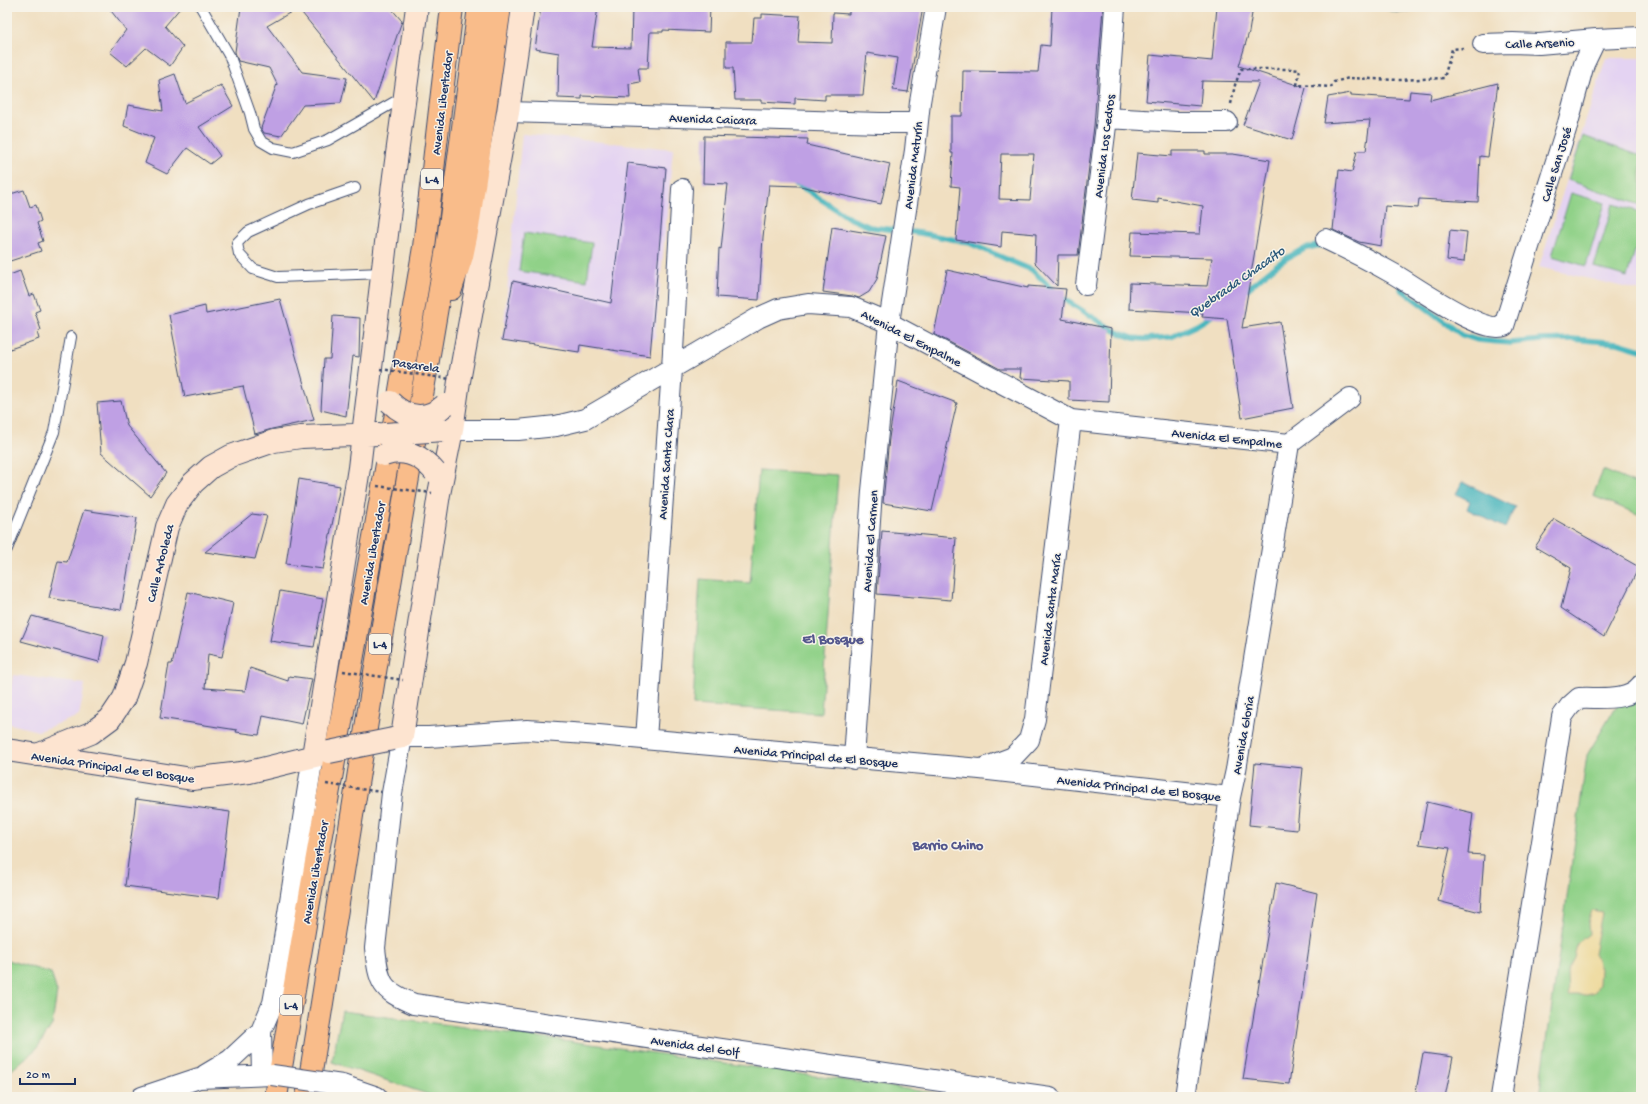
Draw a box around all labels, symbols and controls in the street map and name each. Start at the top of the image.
street label: Calle Arsenio [1505,36,1575,53]
street label: Avenida Libertador [430,49,457,156]
street label: Avenida Los Cedros [1092,93,1119,199]
street label: Avenida Caicara [669,111,758,130]
street label: Avenida Maturín [902,120,927,210]
street label: Calle San José [1539,125,1576,204]
road number: L-4 [421,169,443,189]
water label: Quebrada Chacaíto [1186,243,1290,323]
street label: Avenida El Empalme [858,307,964,371]
street label: Pasarela [390,356,441,377]
street label: Avenida Santa Clara [656,408,679,520]
street label: Avenida El Empalme [1171,426,1283,453]
street label: Avenida El Carmen [860,489,883,593]
street label: Avenida Libertador [357,499,390,606]
street label: Calle Arboleda [144,522,179,604]
street label: Avenida Santa María [1037,552,1066,666]
district label: El Bosque [803,631,865,649]
road number: L-4 [369,634,391,654]
street label: Avenida Gloria [1230,694,1259,776]
street label: Avenida Principal de El Bosque [733,743,899,772]
street label: Avenida Principal de El Bosque [30,750,196,787]
street label: Avenida Principal de El Bosque [1056,773,1222,806]
street label: Avenida Libertador [300,818,333,925]
district label: Barrio Chino [912,838,984,855]
road number: L-4 [280,995,302,1015]
street label: Avenida del Golf [650,1034,741,1061]
scale bar [20,1060,75,1086]
text: 20 m [26,1069,51,1083]

